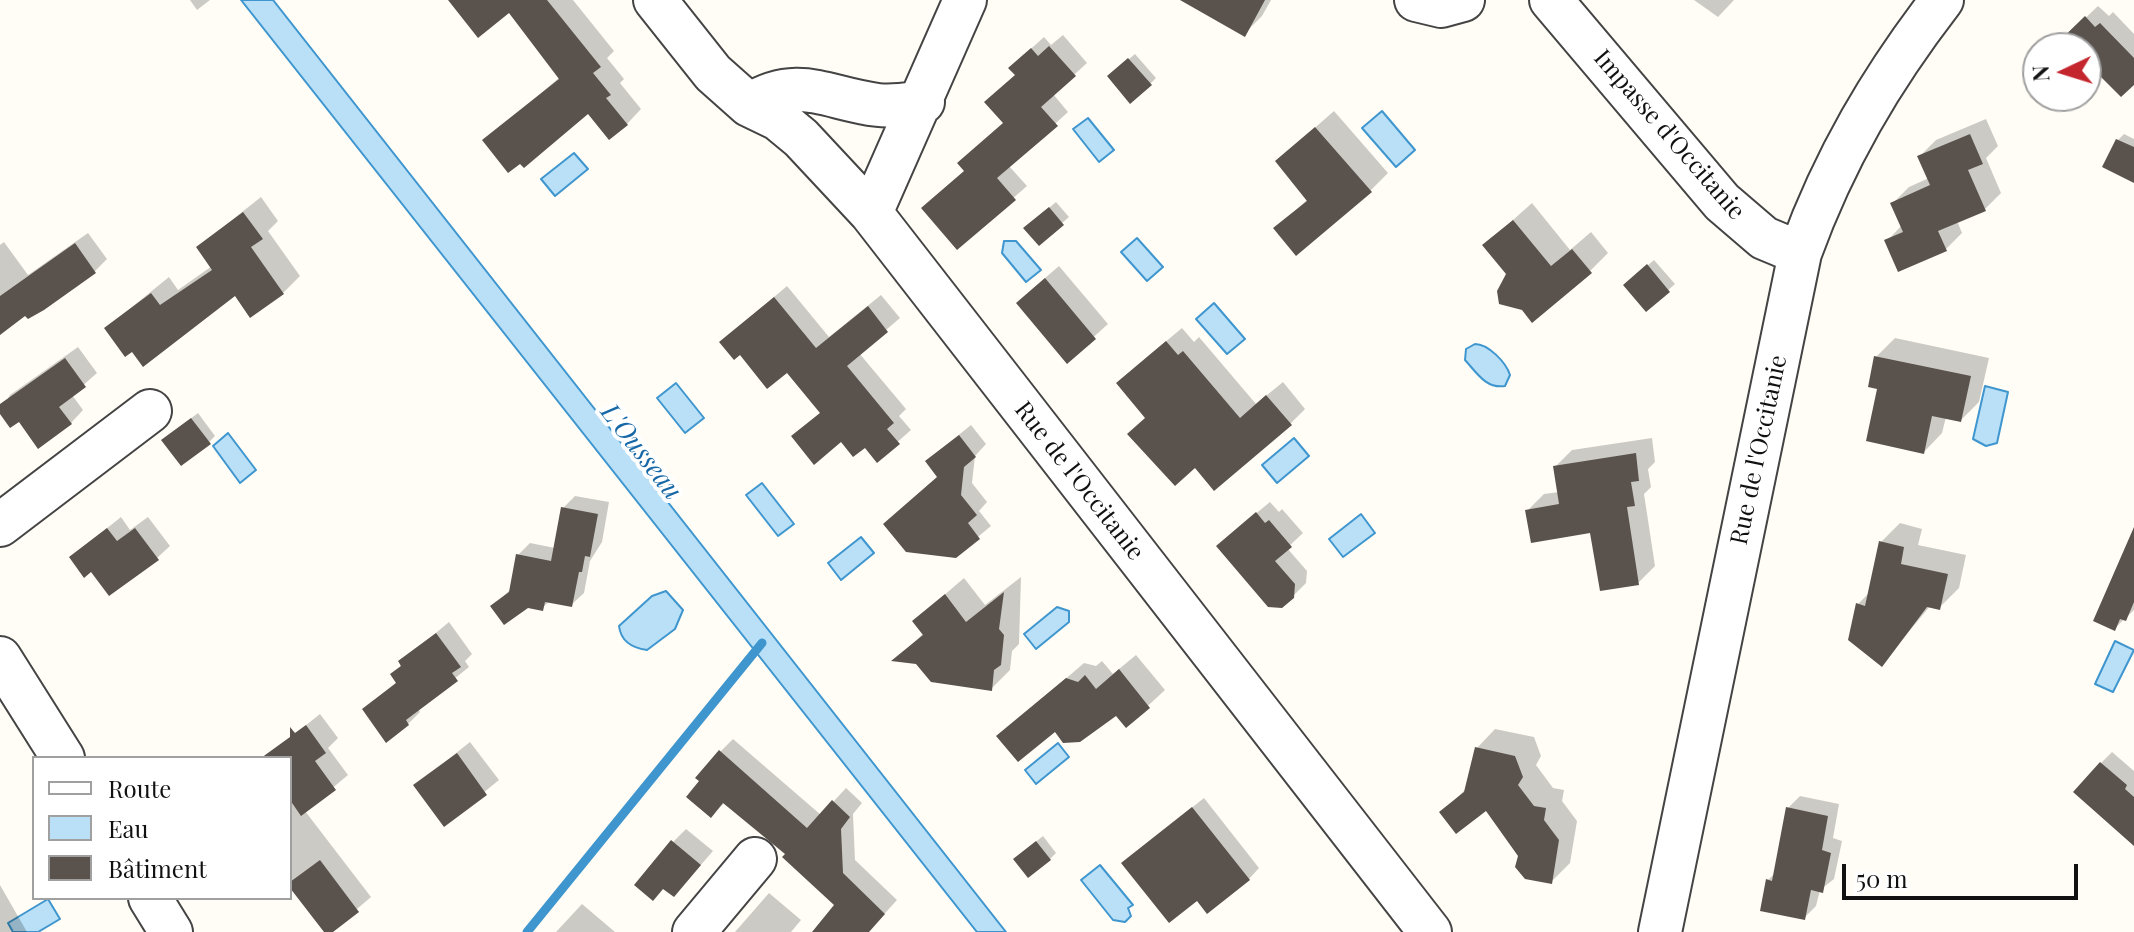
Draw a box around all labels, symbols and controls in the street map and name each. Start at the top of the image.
north arrow [2022,32,2102,112]
street label: Impasse d'Occitanie [1587,44,1751,226]
text: N [2025,65,2056,83]
street label: Rue de l'Occitanie [1725,353,1793,547]
street label: Rue de l'Occitanie [1008,396,1150,566]
water label: L'Ousseau [594,398,688,506]
legend [32,756,292,900]
text: Route [108,772,171,804]
text: Eau [108,812,149,844]
scale bar [1846,848,2082,898]
text: Bâtiment [108,852,207,884]
text: 50 m [1856,862,1908,894]

